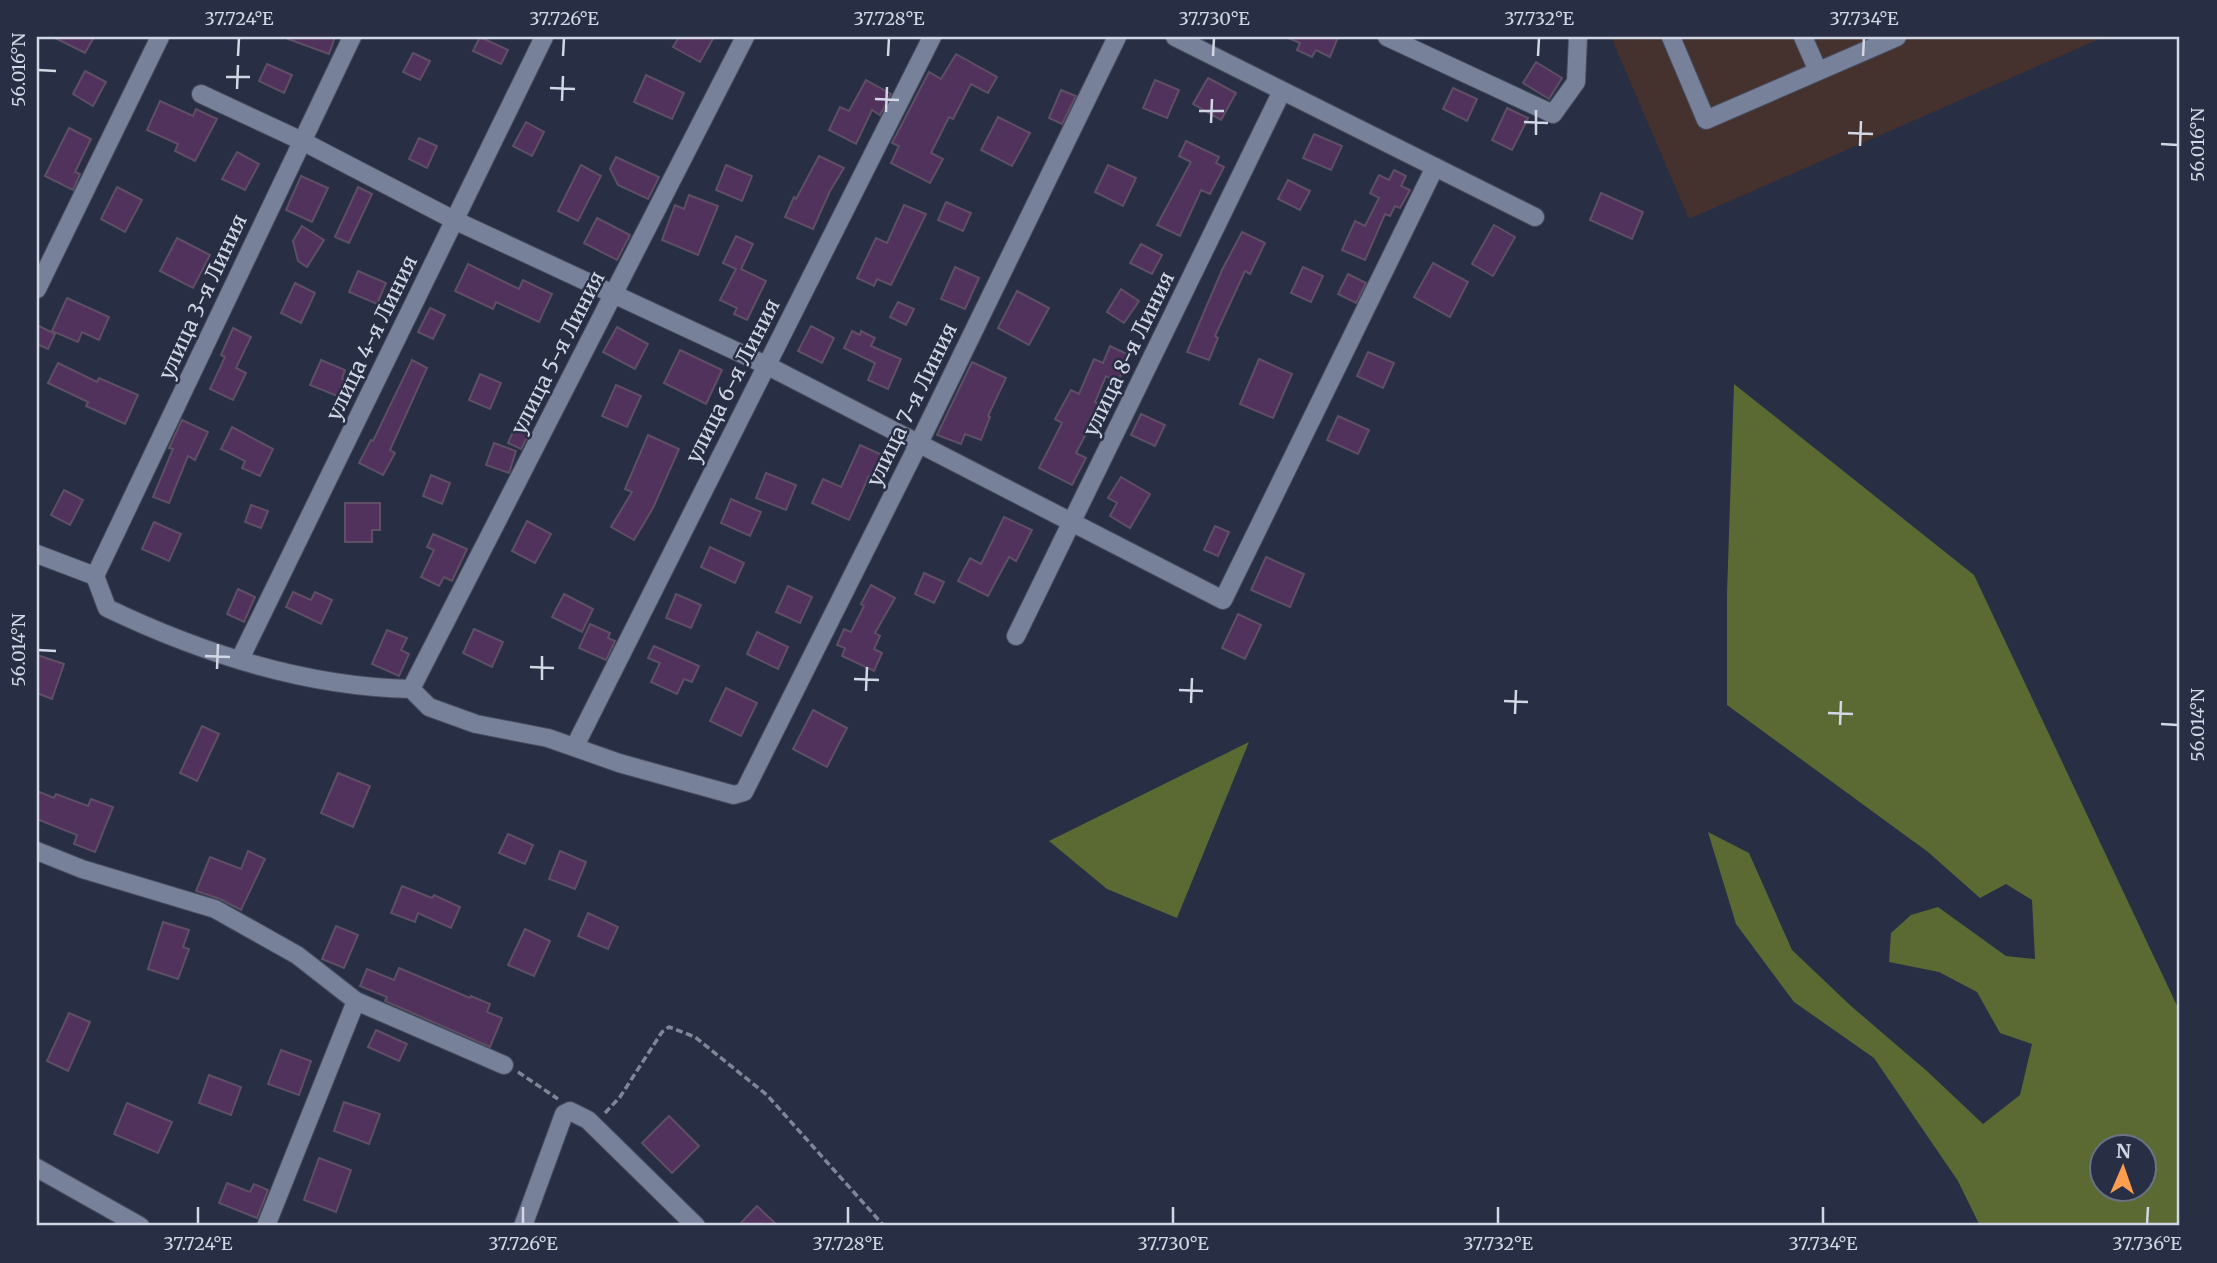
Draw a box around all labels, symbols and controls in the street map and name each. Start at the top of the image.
text: 37.724°E [205,7,274,30]
text: 37.726°E [529,7,599,30]
text: 37.728°E [854,7,925,30]
text: 37.730°E [1178,7,1250,30]
text: 37.732°E [1504,7,1574,30]
text: 37.734°E [1830,7,1899,30]
text: 56.016°N [7,33,30,107]
text: 56.016°N [2186,108,2209,182]
street label: улица 3-я Линия [152,210,253,384]
street label: улица 4-я Линия [320,251,423,425]
street label: улица 5-я Линия [505,266,610,439]
street label: улица 8-я Линия [1077,267,1180,441]
street label: улица 6-я Линия [680,294,786,467]
street label: улица 7-я Линия [860,319,963,491]
text: 56.014°N [7,613,30,687]
text: 56.014°N [2186,688,2209,762]
north arrow [2088,1134,2158,1204]
text: N [2116,1139,2132,1163]
text: 37.724°E [164,1232,233,1255]
text: 37.726°E [488,1232,558,1255]
text: 37.728°E [813,1232,884,1255]
text: 37.730°E [1137,1232,1209,1255]
text: 37.732°E [1463,1232,1533,1255]
text: 37.734°E [1789,1232,1858,1255]
text: 37.736°E [2112,1232,2182,1255]

